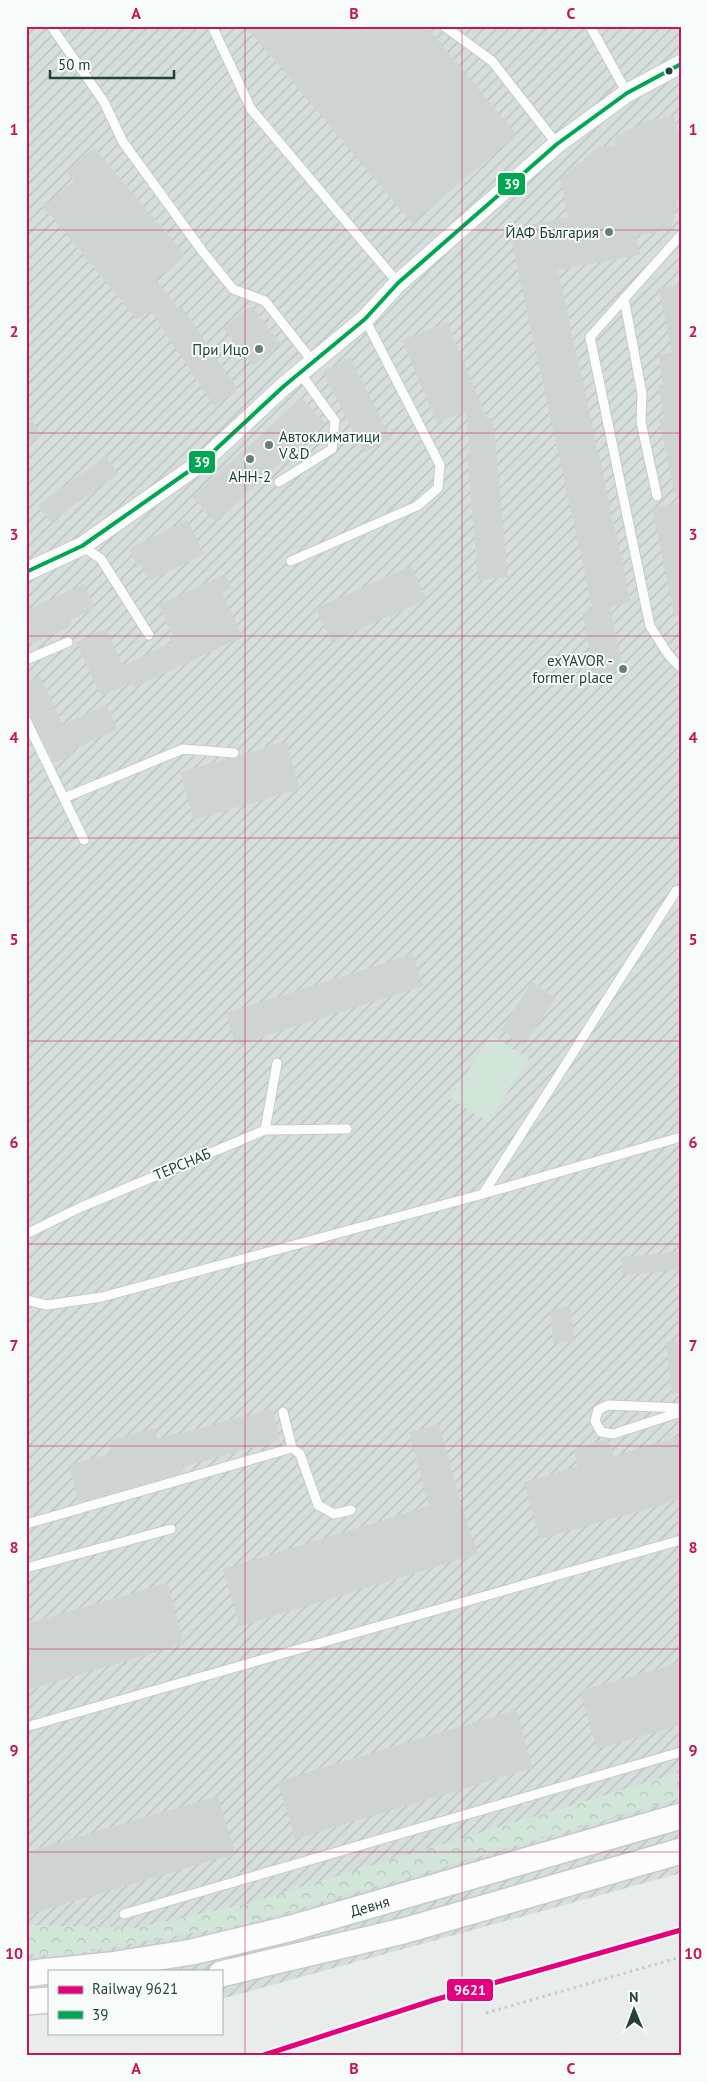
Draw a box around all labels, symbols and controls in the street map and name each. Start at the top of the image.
text: A [131,3,141,23]
text: B [349,3,359,23]
text: C [567,3,576,23]
scale bar [50,48,174,80]
text: 50 m [58,55,91,74]
unlabelled marker [664,66,674,76]
text: 1 [9,119,19,139]
text: 1 [688,119,698,139]
line badge: 39 [497,172,526,196]
text: 39 [504,175,520,193]
place label: ЙАФ България [505,223,599,242]
marker: ЙАФ България [603,226,615,238]
text: 2 [9,321,19,341]
text: 2 [688,321,698,341]
place label: При Ицо [192,340,249,359]
marker: При Ицо [253,343,265,355]
place label: Автоклиматици V&D [278,427,380,463]
marker: Автоклиматици V&D [263,439,275,451]
line badge: 39 [188,450,216,474]
text: 39 [194,453,210,471]
marker: АНН-2 [244,453,256,465]
place label: АНН-2 [229,467,271,486]
text: 3 [9,524,19,544]
text: 3 [688,524,698,544]
place label: exYAVOR - former place [532,651,613,687]
marker: exYAVOR - former place [617,663,629,675]
text: 4 [9,727,19,747]
text: 4 [688,727,698,747]
text: 5 [9,929,19,949]
text: 5 [688,929,698,949]
text: 6 [9,1132,19,1152]
text: 6 [688,1132,698,1152]
street label: ТЕРСНАБ [151,1143,213,1185]
text: 7 [9,1335,19,1355]
text: 7 [688,1335,698,1355]
text: 8 [9,1537,19,1557]
text: 8 [688,1537,698,1557]
text: 9 [9,1740,19,1760]
text: 9 [688,1740,698,1760]
street label: Девня [348,1891,392,1920]
text: 10 [5,1943,23,1963]
text: 10 [684,1943,702,1963]
legend [48,1970,222,2034]
line badge: 9621 [446,1978,494,2002]
text: Railway 9621 [92,1979,178,1998]
text: 9621 [454,1981,486,1999]
north arrow [610,1984,660,2034]
text: N [629,1988,639,2006]
text: 39 [92,2005,108,2024]
text: A [131,2058,141,2078]
text: B [349,2058,359,2078]
text: C [567,2058,576,2078]

